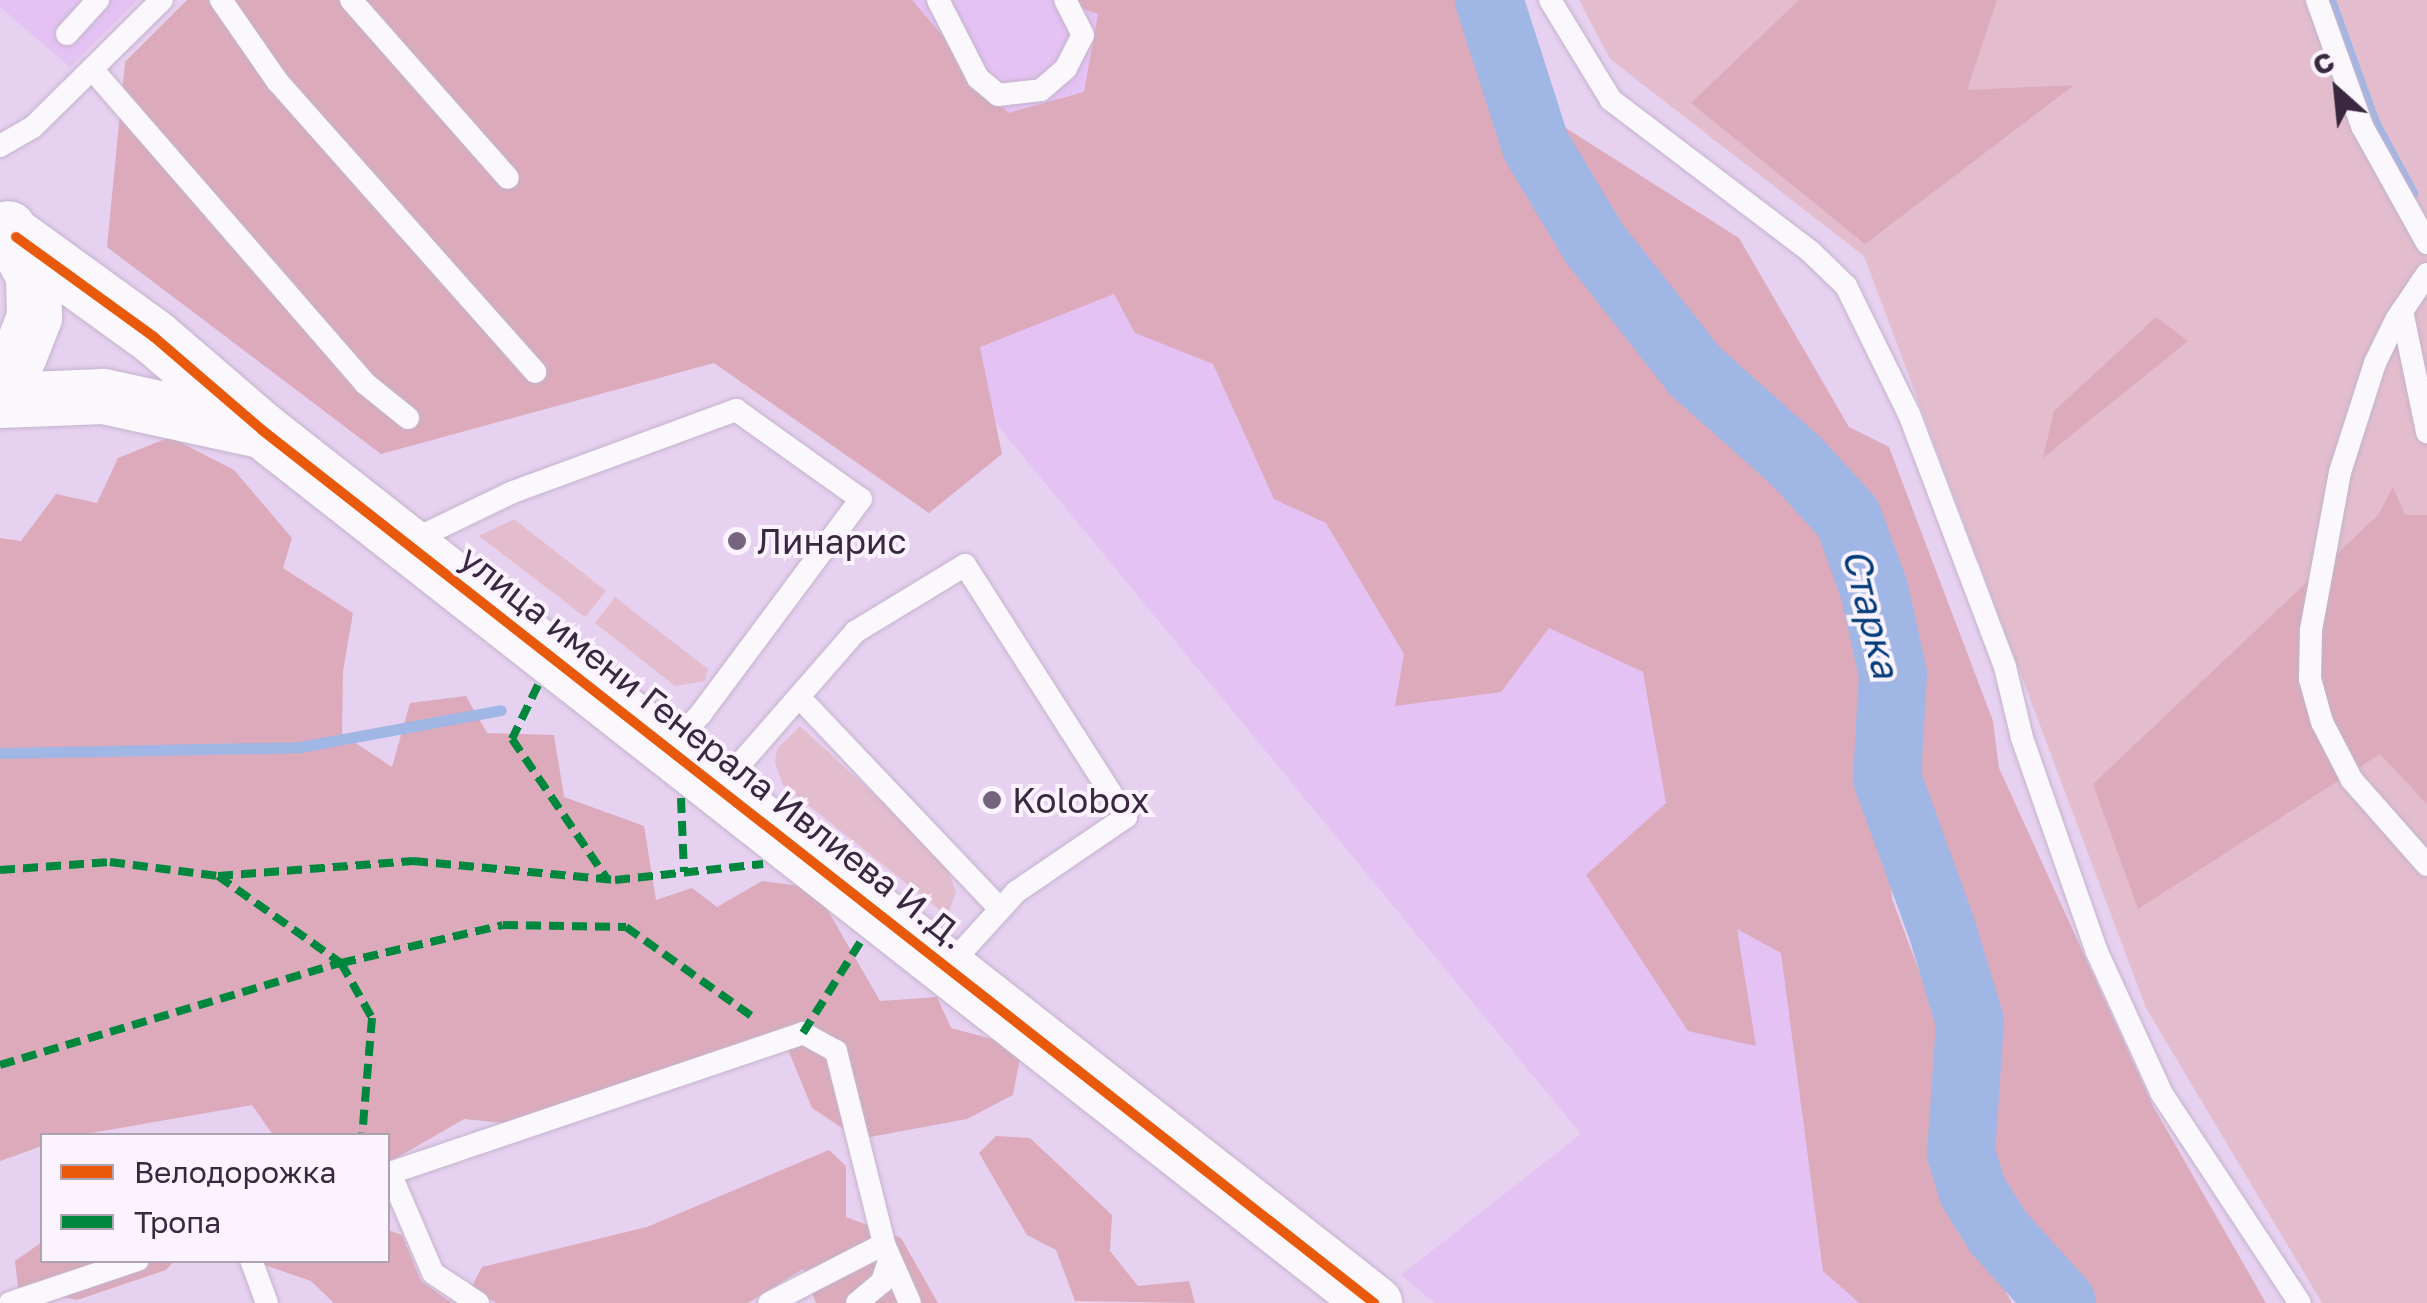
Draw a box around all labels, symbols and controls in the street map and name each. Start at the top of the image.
north arrow [2287,40,2387,140]
text: С [2307,44,2339,82]
place label: Линарис [757,520,906,562]
marker: Линарис [726,530,748,552]
street label: улица имени Генерала Ивлиева И.Д. [452,536,974,958]
water label: Старка [1834,544,1910,682]
place label: Kolobox [1012,779,1149,821]
marker: Kolobox [981,789,1003,811]
legend [40,1133,390,1263]
text: Велодорожка [134,1154,336,1190]
text: Тропа [134,1204,221,1240]

